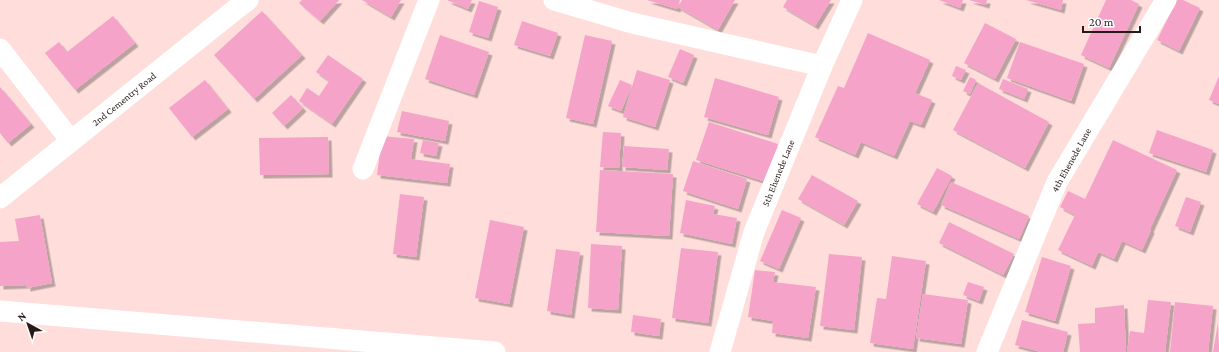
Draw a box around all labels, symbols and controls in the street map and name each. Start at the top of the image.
scale bar [1083,8,1140,34]
text: 20 m [1089,15,1114,29]
street label: 2nd Cementry Road [90,69,159,128]
street label: 4th Ehenede Lane [1049,126,1093,194]
street label: 5th Ehenede Lane [760,137,797,208]
north arrow [8,304,48,344]
text: N [15,309,29,323]

